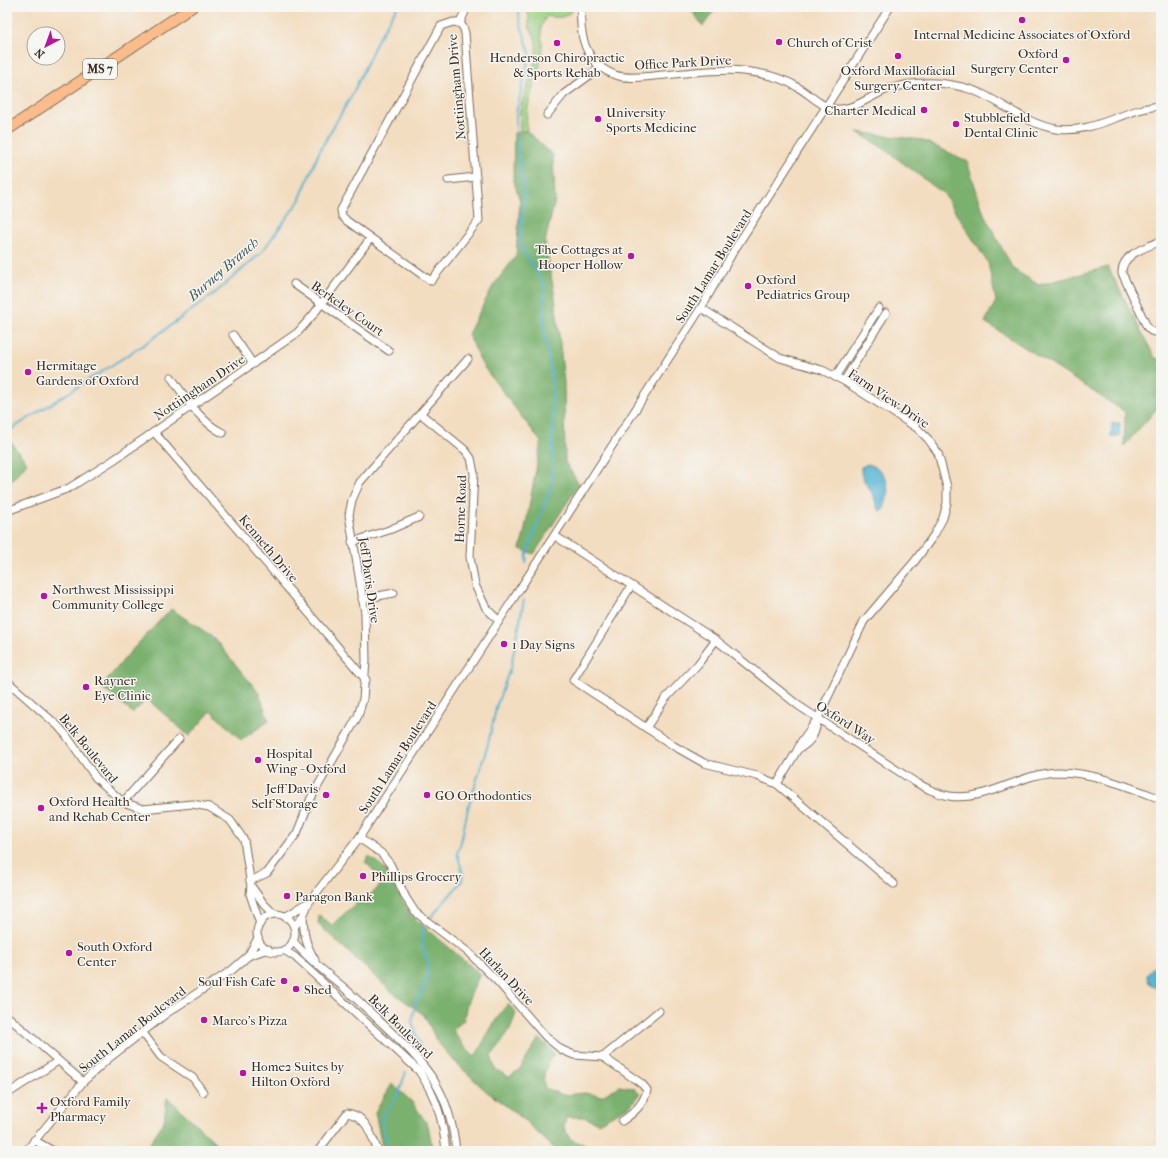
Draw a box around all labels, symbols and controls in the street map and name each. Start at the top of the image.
marker: Internal Medicine Associates of Oxford [1017,15,1027,25]
north arrow [26,26,66,66]
place label: Internal Medicine Associates of Oxford [914,27,1131,42]
street label: Nottiingham Drive [444,33,469,141]
place label: Church of Crist [787,35,873,50]
marker: Church of Crist [774,37,784,47]
marker: Henderson Chiropractic & Sports Rehab [552,38,562,48]
text: N [32,45,47,61]
place label: Oxford Surgery Center [971,46,1059,76]
place label: Henderson Chiropractic & Sports Rehab [489,50,625,80]
marker: Oxford Maxillofacial Surgery Center [893,51,903,61]
street label: Office Park Drive [634,52,732,73]
marker: Oxford Surgery Center [1061,55,1071,65]
road number: MS 7 [83,59,117,79]
place label: Oxford Maxillofacial Surgery Center [841,63,956,93]
place label: Charter Medical [825,103,916,118]
place label: University Sports Medicine [606,105,697,135]
marker: Charter Medical [919,105,929,115]
place label: Stubblefield Dental Clinic [964,110,1038,140]
marker: University Sports Medicine [593,114,603,124]
marker: Stubblefield Dental Clinic [951,119,961,129]
street label: South Lamar Boulevard [672,206,755,326]
water label: Burney Branch [184,234,262,305]
place label: The Cottages at Hooper Hollow [535,242,623,272]
marker: The Cottages at Hooper Hollow [626,251,636,261]
place label: Oxford Pediatrics Group [756,272,850,302]
street label: Berkeley Court [308,278,387,339]
marker: Oxford Pediatrics Group [743,281,753,291]
street label: Nottiingham Drive [151,351,248,423]
place label: Hermitage Gardens of Oxford [36,358,140,388]
street label: Farm View Drive [845,366,933,431]
marker: Hermitage Gardens of Oxford [23,367,33,377]
street label: Horne Road [452,474,469,543]
street label: Kenneth Drive [236,511,302,586]
street label: Jeff Davis Drive [356,535,383,625]
place label: Northwest Mississippi Community College [52,582,174,612]
marker: Northwest Mississippi Community College [39,591,49,601]
place label: 1 Day Signs [512,637,575,652]
marker: 1 Day Signs [499,639,509,649]
place label: Rayner Eye Clinic [94,673,151,703]
marker: Rayner Eye Clinic [81,682,91,692]
street label: South Lamar Boulevard [355,697,440,816]
street label: Oxford Way [813,698,879,748]
street label: Belk Boulevard [56,711,122,787]
place label: Hospital Wing - Oxford [265,746,347,776]
marker: Hospital Wing - Oxford [253,755,263,765]
place label: Jeff Davis Self Storage [251,781,319,811]
place label: GO Orthodontics [435,788,532,803]
marker: Jeff Davis Self Storage [321,790,331,800]
marker: GO Orthodontics [422,790,432,800]
place label: Oxford Health and Rehab Center [49,794,151,824]
marker: Oxford Health and Rehab Center [36,803,46,813]
place label: Phillips Grocery [371,869,463,884]
marker: Phillips Grocery [358,871,368,881]
place label: Paragon Bank [295,889,373,904]
marker: Paragon Bank [282,891,292,901]
place label: South Oxford Center [77,939,153,969]
street label: Harlan Drive [476,944,538,1009]
marker: South Oxford Center [64,948,74,958]
place label: Soul Fish Cafe [198,974,277,989]
marker: Soul Fish Cafe [279,976,289,986]
place label: Shed [304,982,332,997]
street label: South Lamar Boulevard [76,983,189,1076]
marker: Shed [291,984,301,994]
street label: Belk Boulevard [365,991,437,1062]
place label: Marco's Pizza [212,1013,288,1028]
marker: Marco's Pizza [199,1015,209,1025]
place label: Home2 Suites by Hilton Oxford [251,1059,345,1089]
marker: Home2 Suites by Hilton Oxford [238,1068,248,1078]
place label: Oxford Family Pharmacy [50,1094,132,1124]
marker: Oxford Family Pharmacy [37,1103,47,1113]

